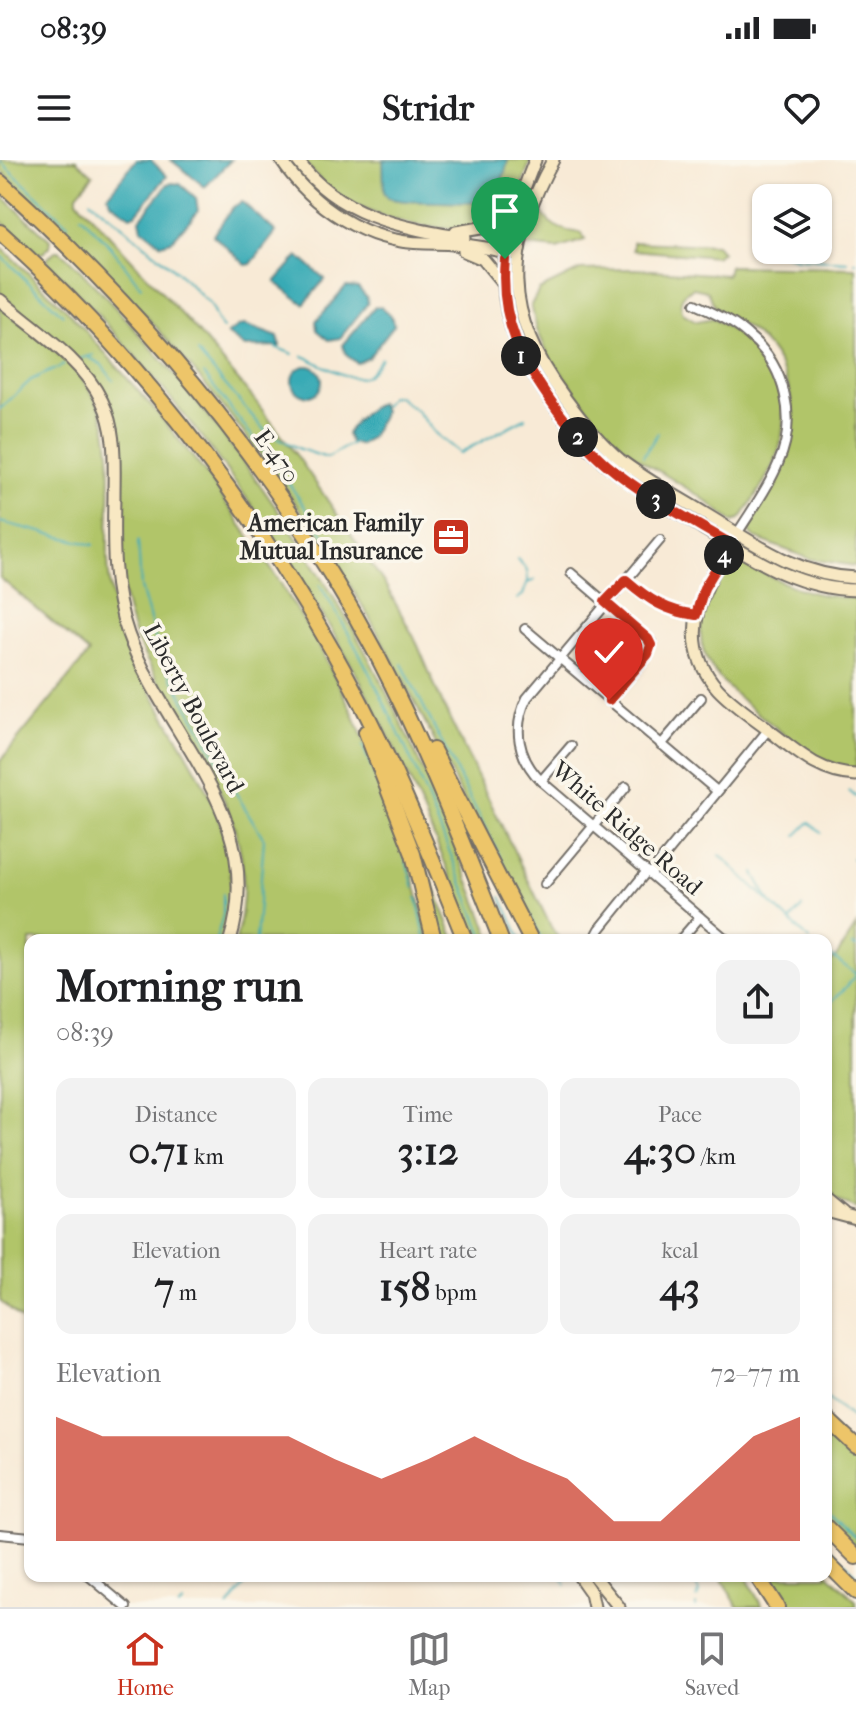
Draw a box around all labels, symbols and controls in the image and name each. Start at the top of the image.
text: 08:39 [40,11,107,46]
icon: menu [32,86,76,130]
icon: heart [780,86,824,130]
text: Stridr [382,87,474,129]
pin [471,177,539,259]
map controls [752,184,832,264]
button: layers [752,184,832,264]
icon: arrive [483,189,527,233]
pin: 1 [501,336,541,376]
text: 1 [517,343,525,369]
pin: 2 [558,417,598,457]
street label: E-470 [248,424,306,488]
text: 2 [572,424,584,450]
pin: 3 [636,479,676,519]
text: 3 [651,486,661,512]
place label: American Family Mutual Insurance [239,509,424,565]
office icon: American Family Mutual Insurance [430,516,472,558]
pin: 4 [704,535,744,575]
text: 4 [718,542,731,568]
pin [575,618,643,700]
street label: Liberty Boulevard [138,619,251,798]
icon: check [587,630,631,674]
street label: White Ridge Road [545,754,709,902]
button: share [716,960,800,1044]
text: Morning run [56,961,303,1012]
text: 08:39 [56,1017,114,1048]
text: Distance [135,1102,217,1128]
text: Time [403,1102,453,1128]
text: Pace [658,1102,702,1128]
text: 0.71 [128,1128,189,1174]
text: 3:12 [398,1128,458,1174]
text: 4:30 [624,1128,696,1174]
text: km [189,1144,224,1170]
text: /km [696,1144,736,1170]
text: Elevation [132,1238,220,1264]
text: Heart rate [379,1238,477,1264]
text: kcal [661,1238,699,1264]
text: 7 [155,1264,174,1310]
text: 158 [379,1264,431,1310]
text: 43 [660,1264,700,1310]
text: m [174,1280,197,1306]
text: bpm [431,1280,477,1306]
text: Elevation [56,1358,161,1389]
text: 72–77 m [711,1358,800,1389]
tab: Home [117,1627,174,1701]
tab: Map [407,1627,451,1701]
tab: Saved [685,1627,739,1701]

